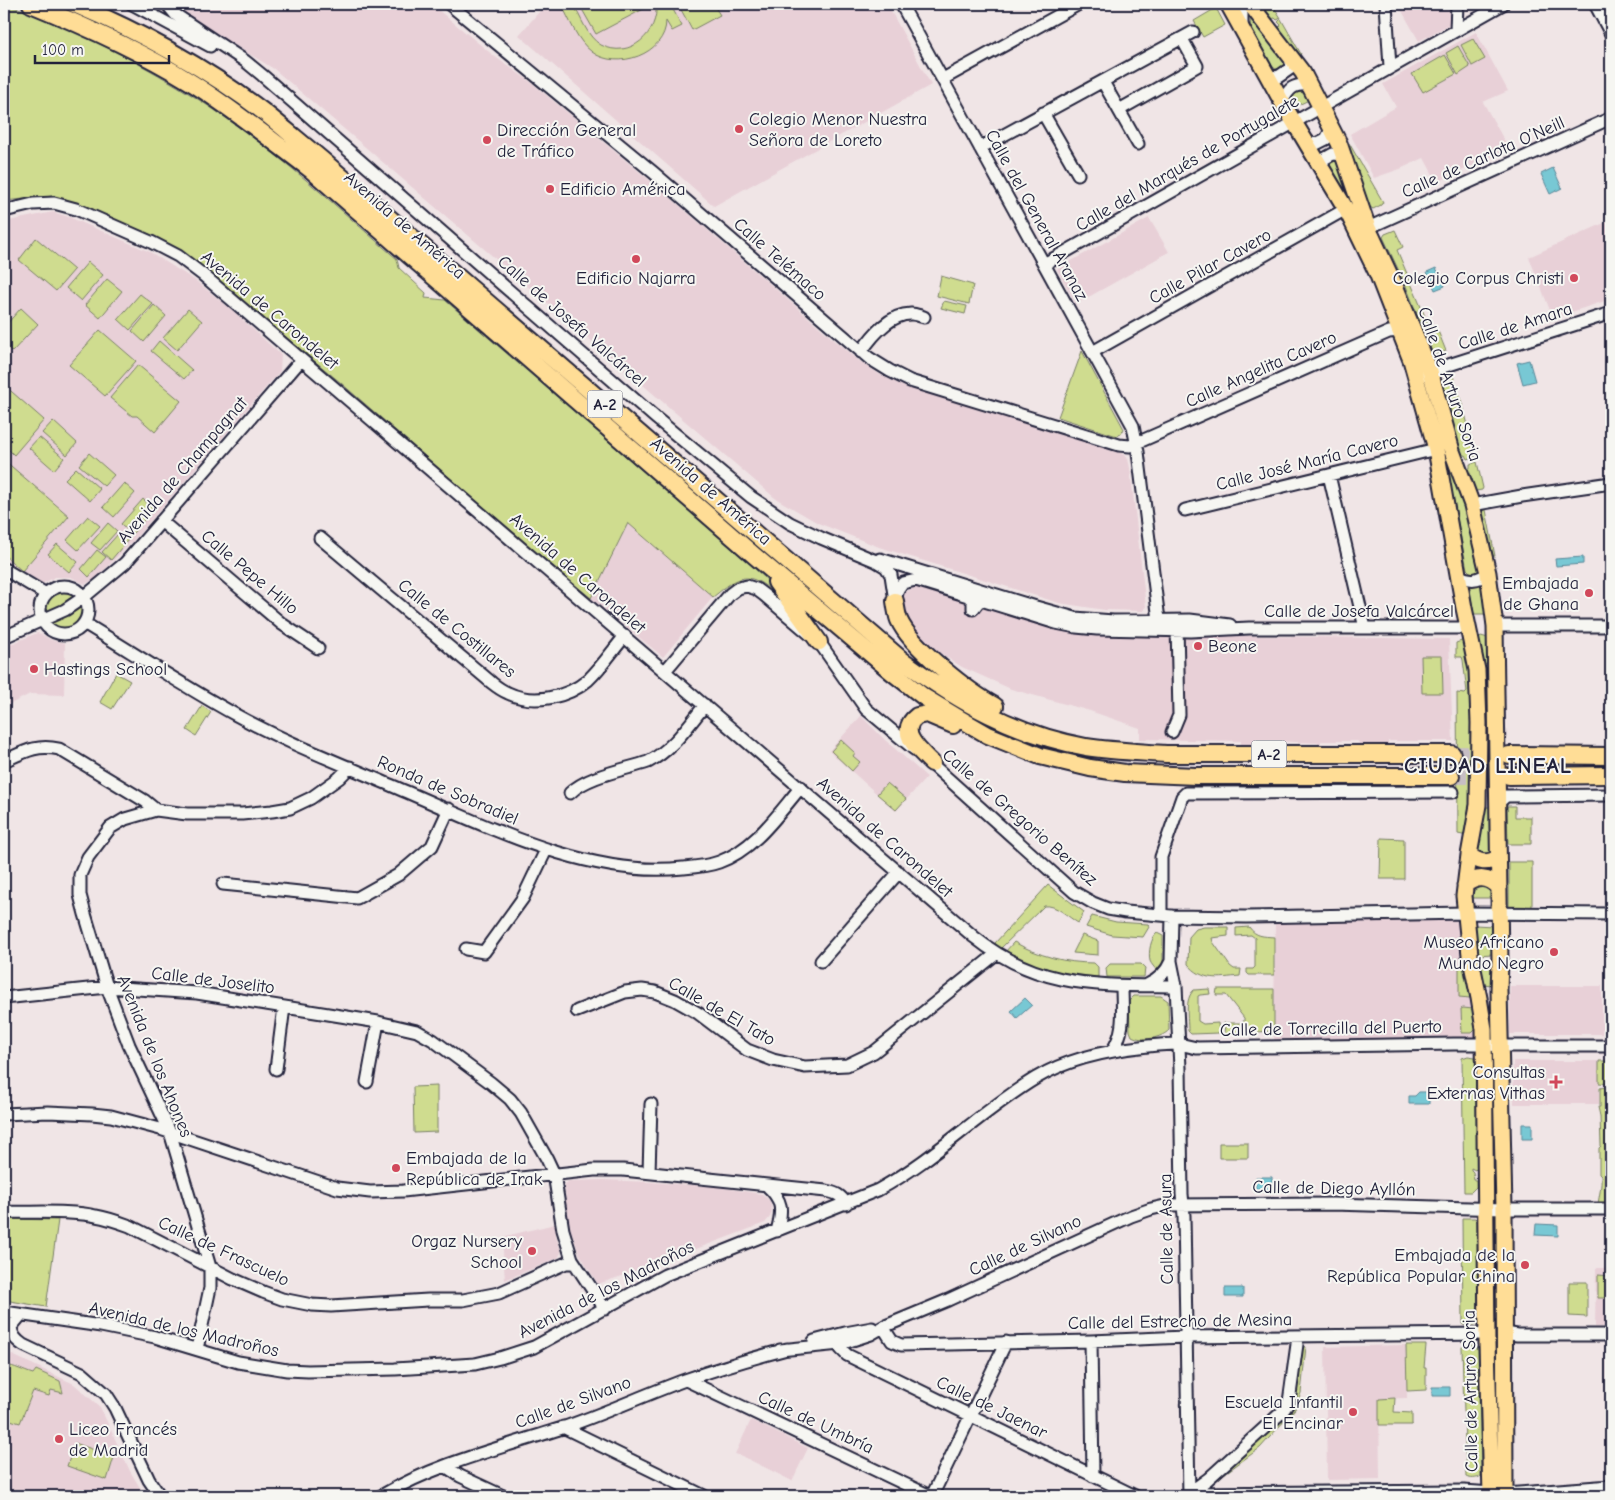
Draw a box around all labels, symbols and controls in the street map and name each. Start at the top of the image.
scale bar [35,32,169,64]
text: 100 m [42,41,84,59]
street label: Calle del Marqués de Portugalete [1072,91,1303,236]
place label: Colegio Menor Nuestra Señora de Loreto [749,109,927,151]
street label: Calle de Carlota O’Neill [1398,112,1568,203]
place label: Dirección General de Tráfico [497,120,636,162]
marker: Colegio Menor Nuestra Señora de Loreto [733,123,745,135]
street label: Calle del General Aranaz [981,126,1092,305]
marker: Dirección General de Tráfico [481,134,493,146]
street label: Avenida de América [340,167,470,284]
place label: Edificio América [560,179,685,200]
marker: Edificio América [544,183,556,195]
street label: Calle Telémaco [729,214,830,305]
street label: Calle Pilar Cavero [1145,224,1275,309]
street label: Avenida de Carondelet [197,247,343,375]
street label: Calle de Josefa Valcárcel [493,251,650,392]
marker: Edificio Najarra [630,253,642,265]
place label: Edificio Najarra [576,268,696,289]
place label: Colegio Corpus Christi [1393,268,1564,289]
marker: Colegio Corpus Christi [1568,272,1580,284]
street label: Calle de Amara [1456,298,1575,355]
street label: Calle de Arturo Soria [1413,304,1486,464]
street label: Calle Angelita Cavero [1182,327,1340,412]
road number: A-2 [588,390,622,418]
street label: Avenida de Champagnat [113,392,252,548]
street label: Calle José María Cavero [1214,430,1400,495]
street label: Avenida de América [646,433,776,550]
street label: Avenida de Carondelet [505,509,651,639]
street label: Calle Pepe Hillo [197,526,303,619]
place label: Embajada de Ghana [1502,573,1579,615]
street label: Calle de Costillares [394,574,520,682]
marker: Embajada de Ghana [1583,587,1595,599]
street label: Calle de Josefa Valcárcel [1264,601,1454,622]
place label: Beone [1208,636,1257,657]
marker: Beone [1192,640,1204,652]
place label: Hastings School [44,659,167,680]
marker: Hastings School [28,663,40,675]
road number: A-2 [1252,741,1286,768]
street label: Calle de Gregorio Benítez [938,744,1101,890]
street label: Ronda de Sobradiel [374,751,521,830]
district label: CIUDAD LINEAL [1404,753,1572,779]
street label: Avenida de Carondelet [812,773,958,903]
place label: Museo Africano Mundo Negro [1424,932,1544,974]
marker: Museo Africano Mundo Negro [1548,946,1560,958]
street label: Calle de Joselito [150,963,276,998]
street label: Avenida de los Ahones [112,972,197,1140]
street label: Calle de El Tato [665,972,779,1050]
street label: Calle de Torrecilla del Puerto [1220,1016,1442,1041]
place label: Consultas Externas Vithas [1427,1062,1545,1104]
marker: Consultas Externas Vithas [1549,1075,1563,1089]
place label: Embajada de la República de Irak [406,1148,543,1190]
marker: Embajada de la República de Irak [390,1162,402,1174]
street label: Calle de Asura [1155,1173,1178,1285]
street label: Calle de Diego Ayllón [1252,1177,1416,1200]
street label: Calle de Silvano [966,1210,1085,1281]
street label: Calle de Frascuelo [155,1212,293,1291]
place label: Orgaz Nursery School [411,1231,523,1273]
street label: Avenida de los Madroños [515,1236,697,1343]
marker: Orgaz Nursery School [526,1245,538,1257]
place label: Embajada de la República Popular China [1327,1245,1515,1287]
marker: Embajada de la República Popular China [1519,1259,1531,1271]
street label: Avenida de los Madroños [87,1297,281,1362]
street label: Calle del Estrecho de Mesina [1068,1309,1292,1334]
street label: Calle de Arturo Soria [1459,1310,1482,1472]
street label: Calle de Silvano [512,1372,634,1433]
street label: Calle de Jaenar [933,1372,1051,1444]
street label: Calle de Umbría [755,1386,877,1458]
place label: Escuela Infantil El Encinar [1224,1392,1344,1434]
marker: Escuela Infantil El Encinar [1347,1406,1359,1418]
place label: Liceo Francés de Madrid [69,1419,177,1461]
marker: Liceo Francés de Madrid [53,1433,65,1445]

